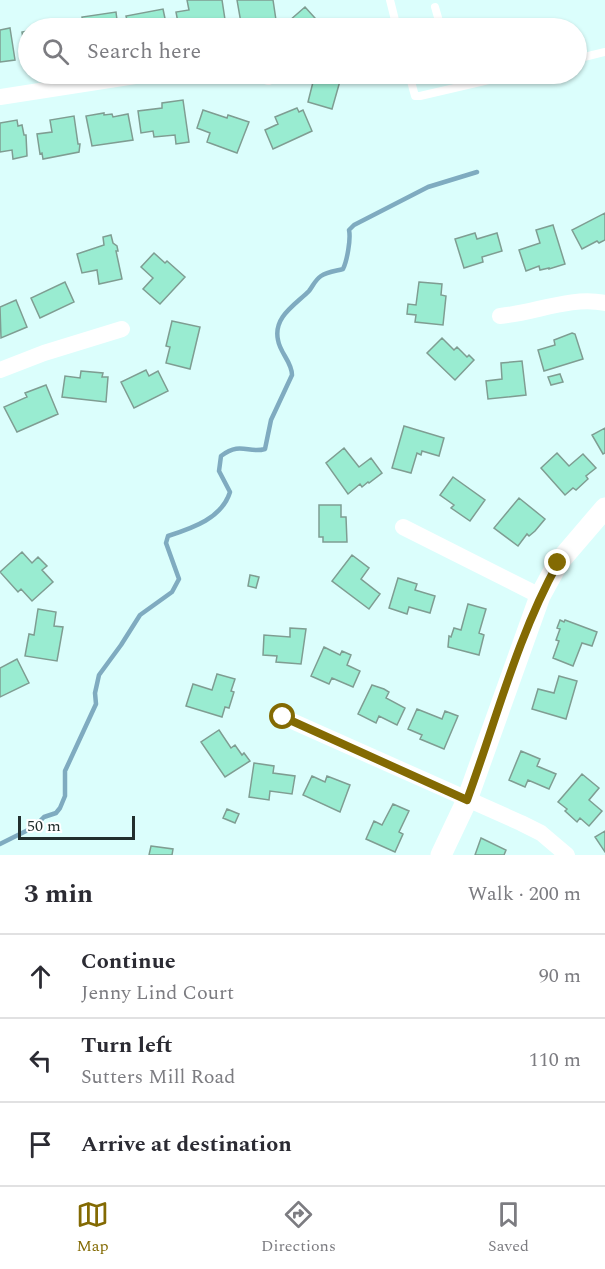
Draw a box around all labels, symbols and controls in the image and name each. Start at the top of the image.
search box [18,18,587,84]
icon: search [39,35,72,68]
text: Search here [87,35,201,68]
route end [544,549,570,575]
route start [269,703,295,729]
scale bar [18,813,135,840]
text: 50 m [27,814,61,838]
text: 3 min [24,874,93,914]
text: Walk · 200 m [468,879,581,909]
text: Continue [81,945,176,978]
icon: ahead [24,960,57,993]
text: 90 m [539,961,581,991]
text: Jenny Lind Court [81,978,234,1008]
text: Turn left [81,1029,173,1062]
icon: left [24,1044,57,1077]
text: 110 m [529,1045,581,1075]
text: Sutters Mill Road [81,1062,236,1092]
icon: arrive [24,1128,57,1161]
text: Arrive at destination [81,1128,292,1161]
tab: Map [76,1198,109,1258]
tab: Directions [261,1198,336,1258]
tab: Saved [488,1198,529,1258]

